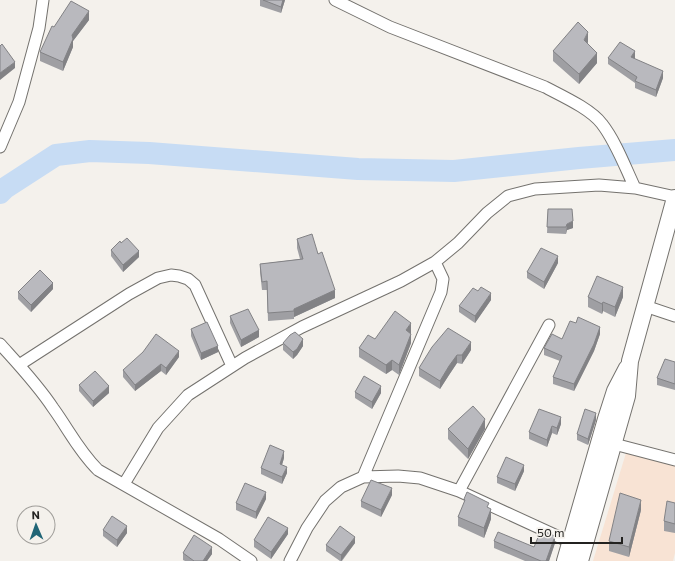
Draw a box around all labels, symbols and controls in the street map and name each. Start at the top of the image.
north arrow [16,505,56,545]
text: N [31,508,40,521]
scale bar [531,519,622,545]
text: 50 m [537,525,565,539]

